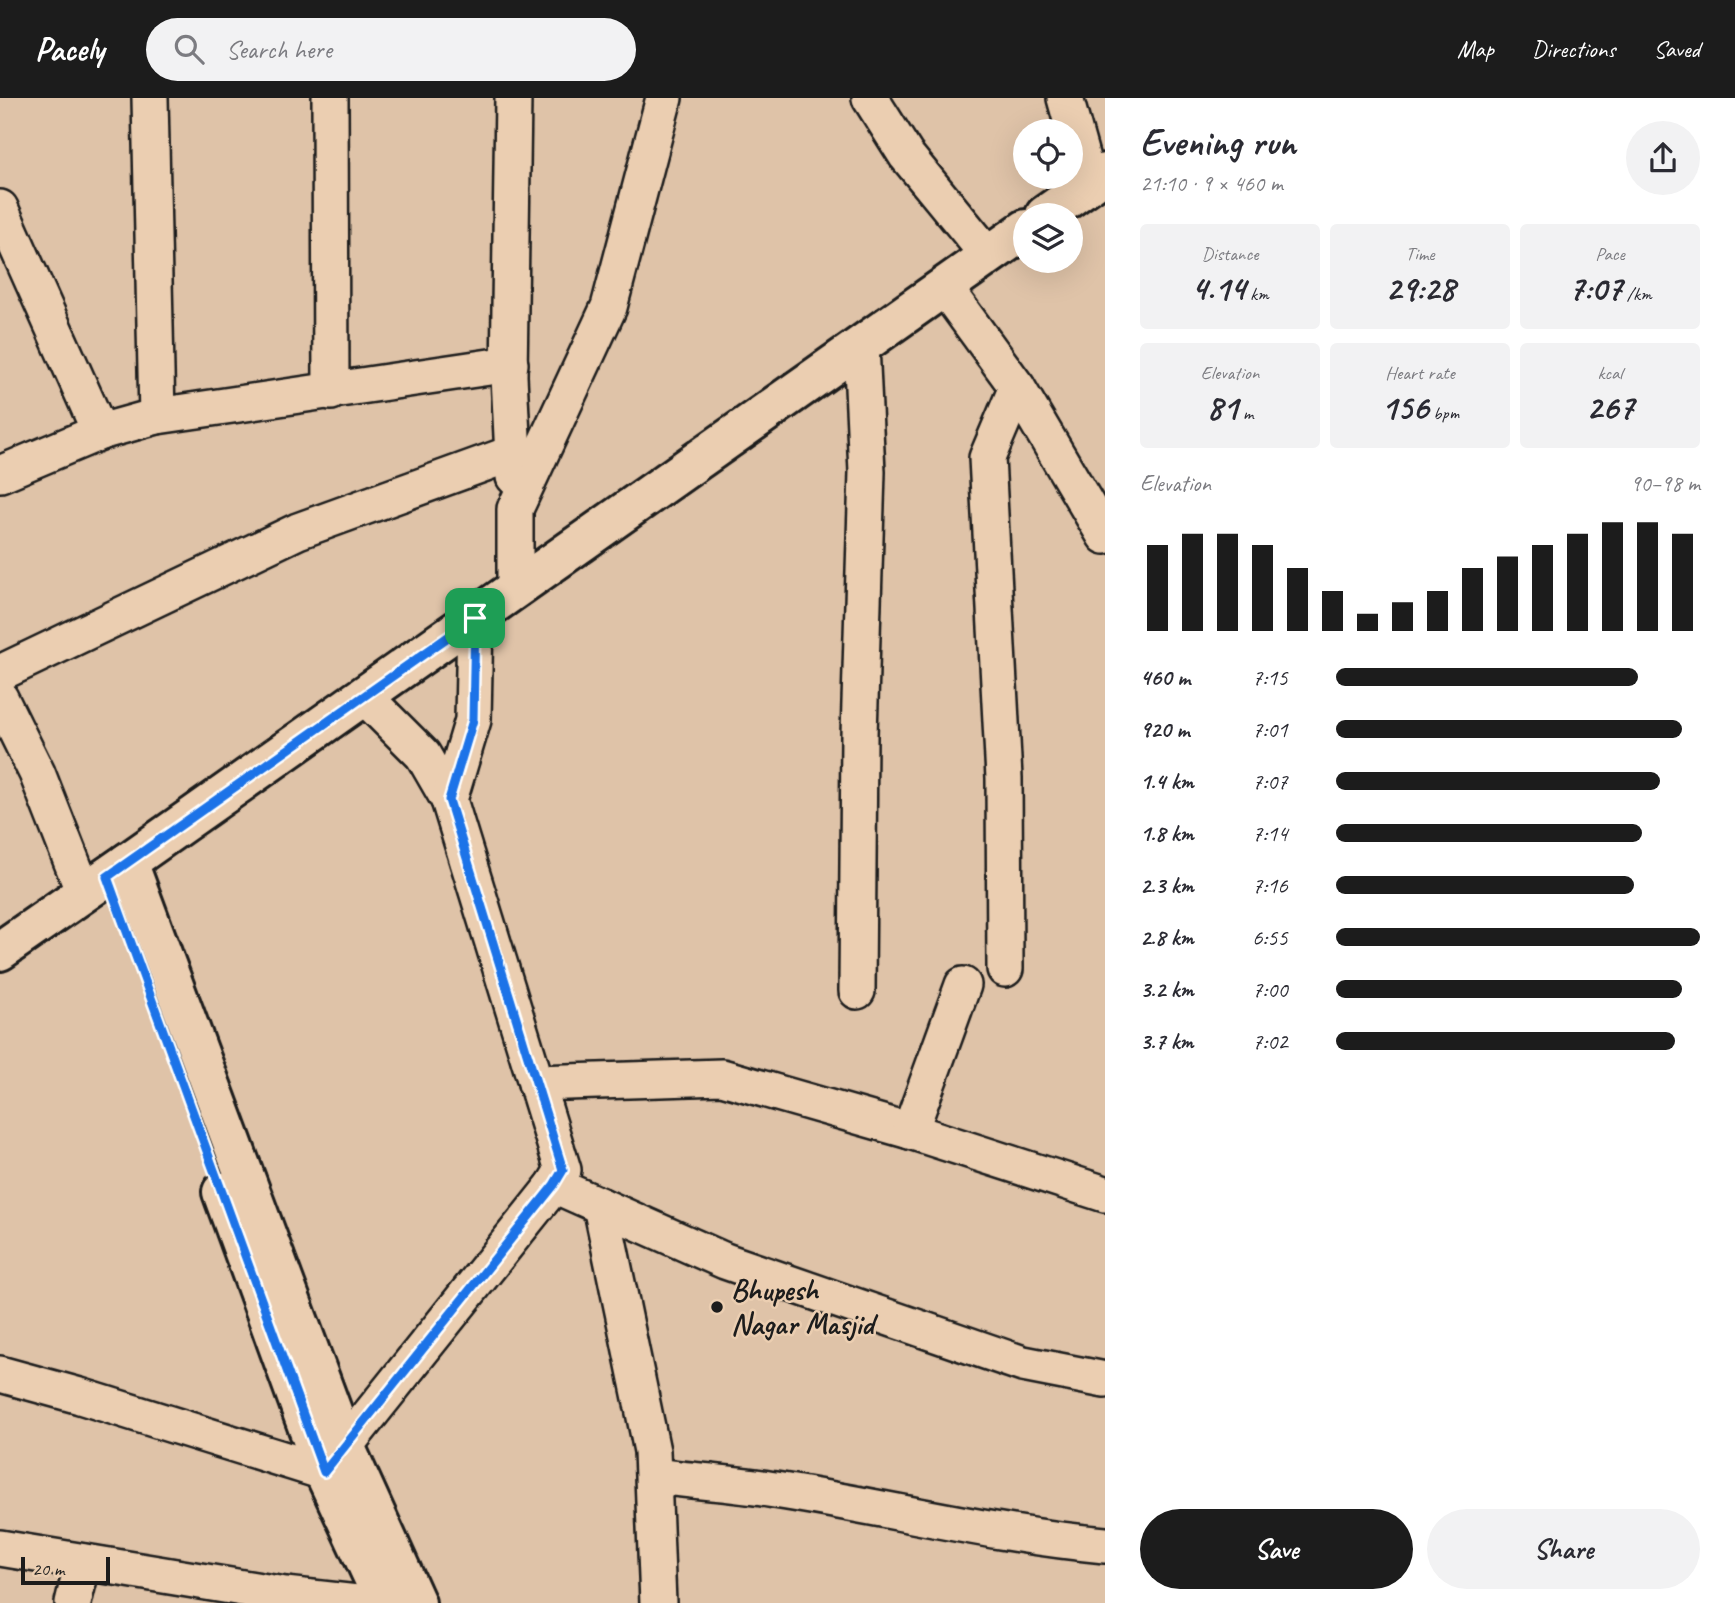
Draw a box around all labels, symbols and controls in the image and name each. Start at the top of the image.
search box [146,18,636,81]
text: Pacely [35,28,104,70]
icon: search [170,30,208,68]
text: Search here [226,33,332,66]
text: Map [1457,34,1494,64]
text: Directions [1532,34,1615,64]
text: Saved [1653,34,1700,64]
map controls [1013,119,1083,273]
button: locate [1013,119,1083,189]
text: Evening run [1140,119,1296,166]
button: share [1626,121,1700,195]
text: 21:10 · 9 × 460 m [1140,169,1283,198]
button: layers [1013,203,1083,273]
text: Distance [1202,242,1258,266]
text: Time [1405,242,1435,266]
text: Pace [1595,242,1625,266]
text: 4.14 [1191,266,1246,311]
text: 29:28 [1385,266,1455,311]
text: 7:07 [1568,266,1622,311]
text: km [1246,282,1269,306]
text: /km [1622,282,1652,306]
text: Elevation [1201,361,1259,385]
text: Heart rate [1385,361,1455,385]
text: kcal [1597,361,1623,385]
text: 81 [1207,385,1238,430]
text: 156 [1381,385,1428,430]
text: 267 [1586,385,1634,430]
text: m [1238,401,1253,425]
text: bpm [1428,401,1459,425]
text: Elevation [1140,469,1211,498]
text: 90–98 m [1630,469,1700,498]
pin [445,588,505,648]
icon: arrive [456,599,494,637]
text: 460 m [1140,663,1190,692]
text: 7:15 [1252,663,1288,692]
text: 920 m [1140,715,1189,744]
text: 7:01 [1252,715,1288,744]
text: 1.4 km [1140,767,1194,796]
text: 7:07 [1252,767,1288,796]
text: 1.8 km [1140,819,1194,848]
text: 7:14 [1252,819,1288,848]
text: 2.3 km [1140,871,1194,900]
text: 7:16 [1252,871,1288,900]
text: 2.8 km [1140,923,1194,952]
text: 6:55 [1252,923,1288,952]
text: 3.2 km [1140,975,1194,1004]
text: 7:00 [1252,975,1288,1004]
text: 3.7 km [1140,1027,1193,1056]
text: 7:02 [1252,1027,1288,1056]
place label: Bhupesh Nagar Masjid [731,1271,878,1343]
marker: Bhupesh Nagar Masjid [709,1299,725,1315]
button: Save [1140,1509,1413,1589]
button: Share [1427,1509,1700,1589]
scale bar [21,1554,110,1586]
text: 20 m [32,1557,64,1581]

